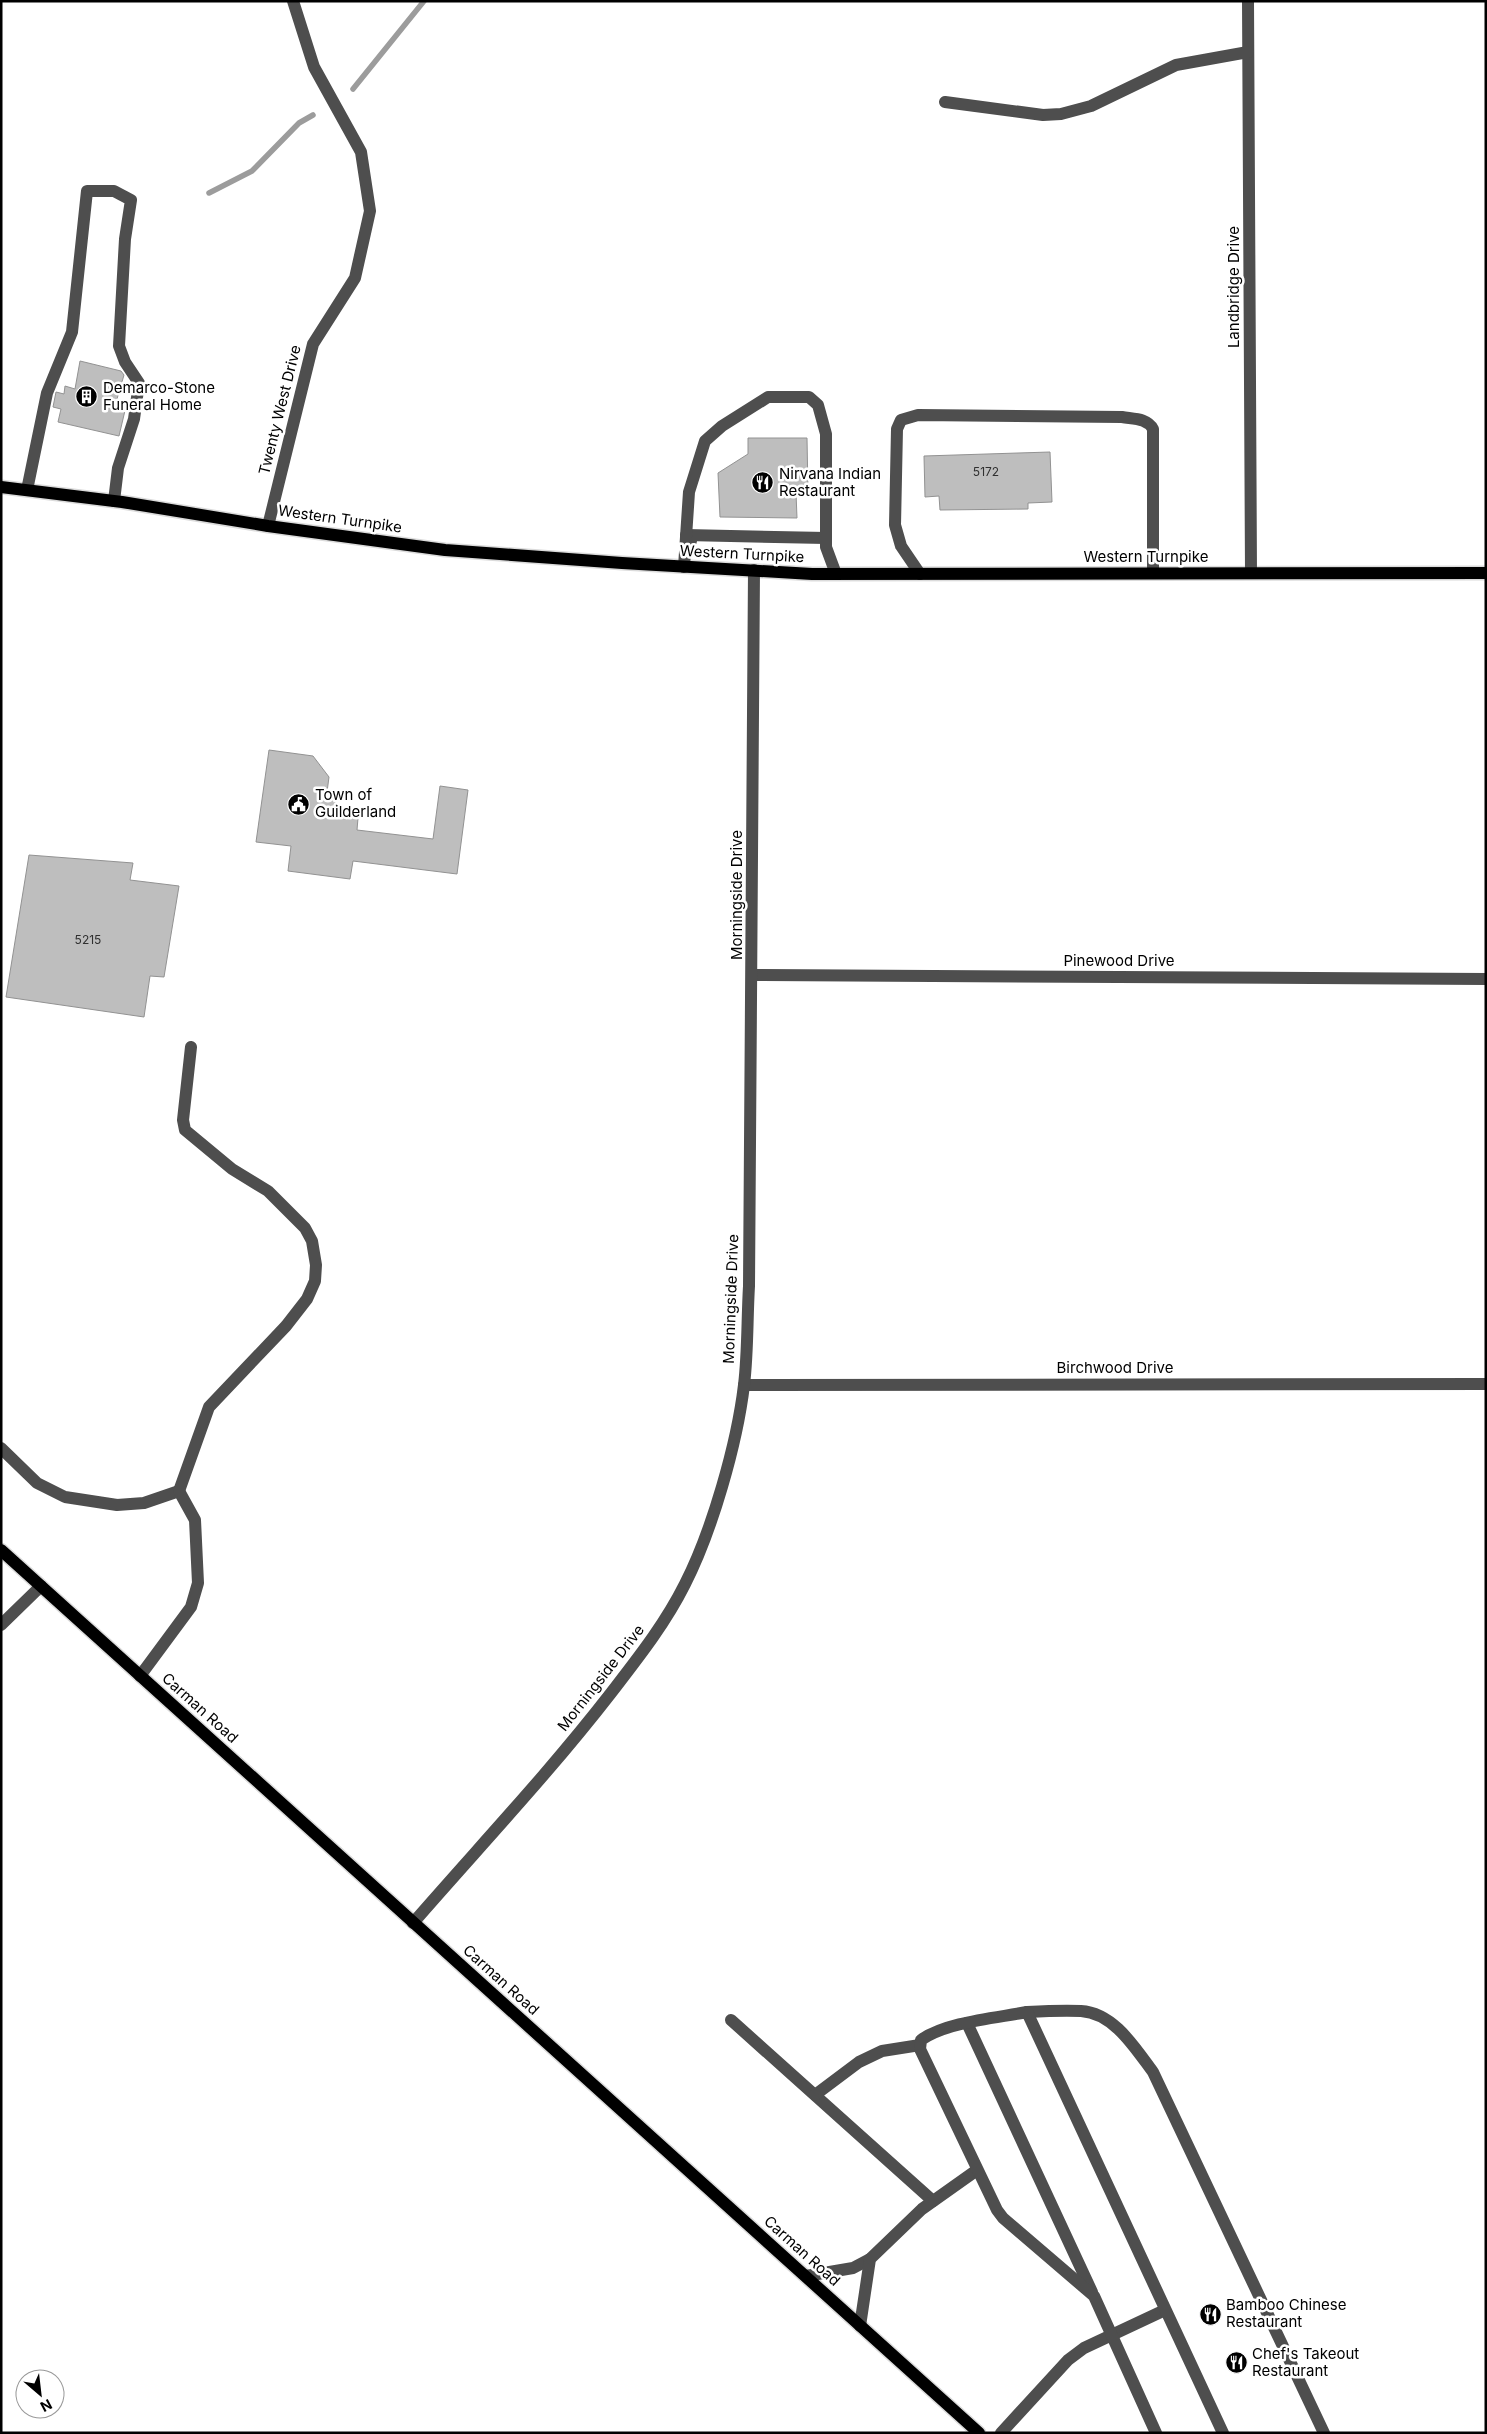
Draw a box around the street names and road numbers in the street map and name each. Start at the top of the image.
street label: Landbridge Drive [1224,226,1243,348]
street label: Twenty West Drive [254,343,305,477]
street label: Western Turnpike [277,500,403,537]
street label: Western Turnpike [679,541,805,566]
street label: Western Turnpike [1084,547,1208,566]
street label: Morningside Drive [727,830,746,960]
street label: Pinewood Drive [1063,951,1175,970]
street label: Morningside Drive [719,1234,742,1364]
street label: Birchwood Drive [1057,1358,1173,1377]
street label: Morningside Drive [553,1621,648,1735]
street label: Carman Road [158,1668,242,1747]
street label: Carman Road [459,1940,543,2019]
street label: Carman Road [760,2211,844,2290]

